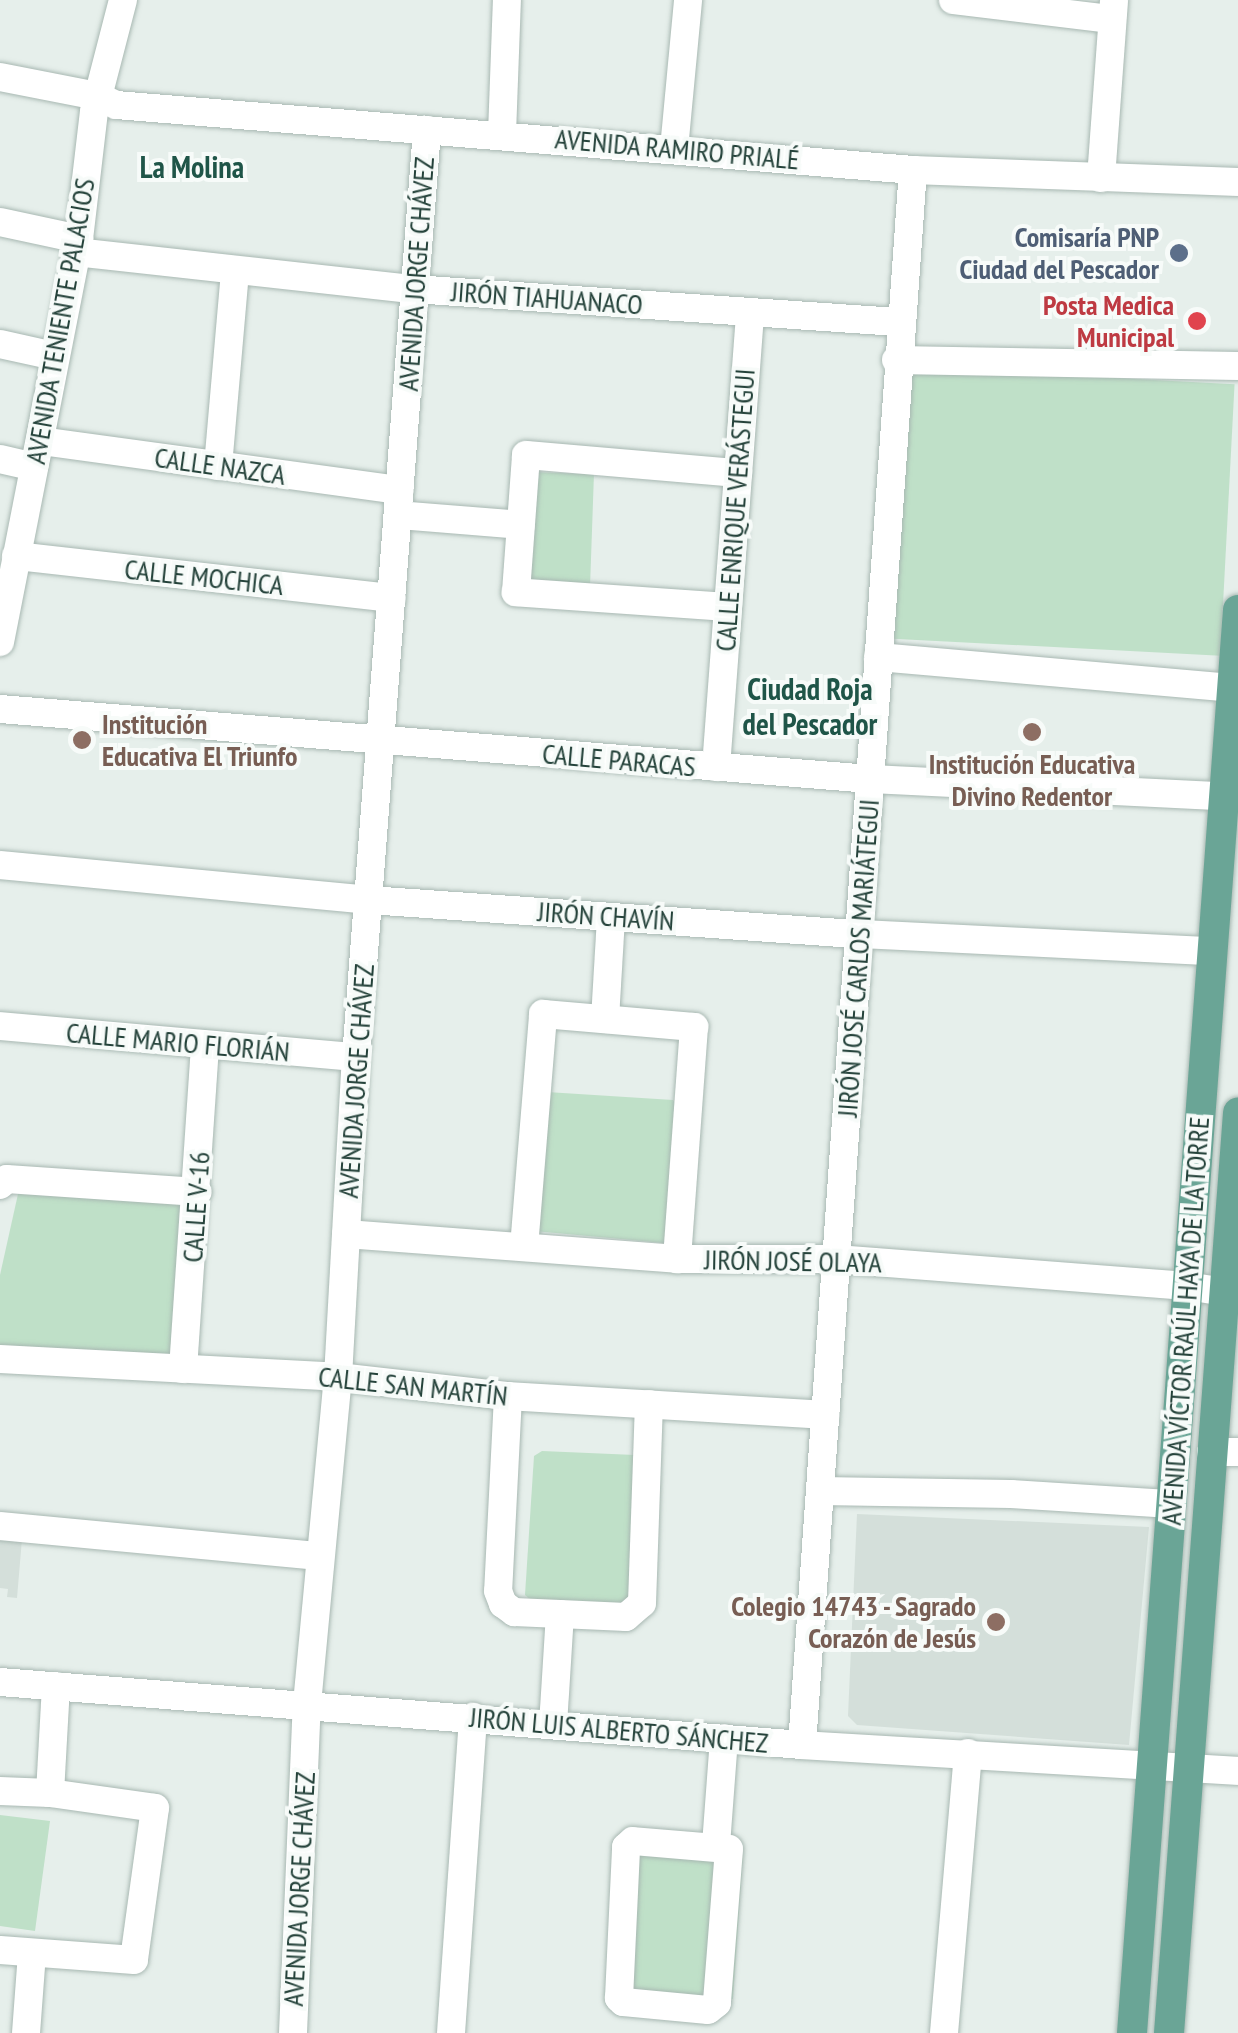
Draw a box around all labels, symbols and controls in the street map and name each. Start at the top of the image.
street label: AVENIDA RAMIRO PRIALÉ [553,122,801,176]
district label: La Molina [140,149,244,185]
street label: AVENIDA JORGE CHÁVEZ [391,155,441,393]
street label: AVENIDA TENIENTE PALACIOS [18,175,102,467]
place label: Comisaría PNP Ciudad del Pescador [959,220,1159,286]
marker: Comisaría PNP Ciudad del Pescador [1168,242,1190,264]
street label: JIRÓN TIAHUANACO [450,275,644,321]
place label: Posta Medica Municipal [1043,288,1174,354]
marker: Posta Medica Municipal [1184,308,1210,334]
street label: CALLE ENRIQUE VERÁSTEGUI [708,367,762,653]
street label: CALLE NAZCA [152,440,288,492]
street label: CALLE MOCHICA [123,552,285,602]
district label: Ciudad Roja del Pescador [743,671,877,742]
place label: Institución Educativa El Triunfo [102,707,298,773]
marker: Institución Educativa Divino Redentor [1021,721,1043,743]
marker: Institución Educativa El Triunfo [71,729,93,751]
street label: CALLE PARACAS [541,737,697,783]
place label: Institución Educativa Divino Redentor [929,747,1135,813]
street label: JIRÓN JOSÉ CARLOS MARIÁTEGUI [830,798,886,1118]
street label: JIRÓN CHAVÍN [537,894,675,938]
street label: AVENIDA JORGE CHÁVEZ [331,962,381,1200]
street label: CALLE MARIO FLORIÁN [65,1015,291,1069]
street label: AVENIDA VÍCTOR RAÚL HAYA DE LA TORRE [1154,1113,1216,1529]
street label: CALLE V-16 [175,1150,217,1264]
street label: JIRÓN JOSÉ OLAYA [704,1243,882,1279]
street label: CALLE SAN MARTÍN [317,1359,509,1413]
place label: Colegio 14743 - Sagrado Corazón de Jesús [728,1589,976,1655]
marker: Colegio 14743 - Sagrado Corazón de Jesús [985,1611,1007,1633]
street label: JIRÓN LUIS ALBERTO SÁNCHEZ [468,1700,770,1760]
street label: AVENIDA JORGE CHÁVEZ [276,1770,322,2008]

